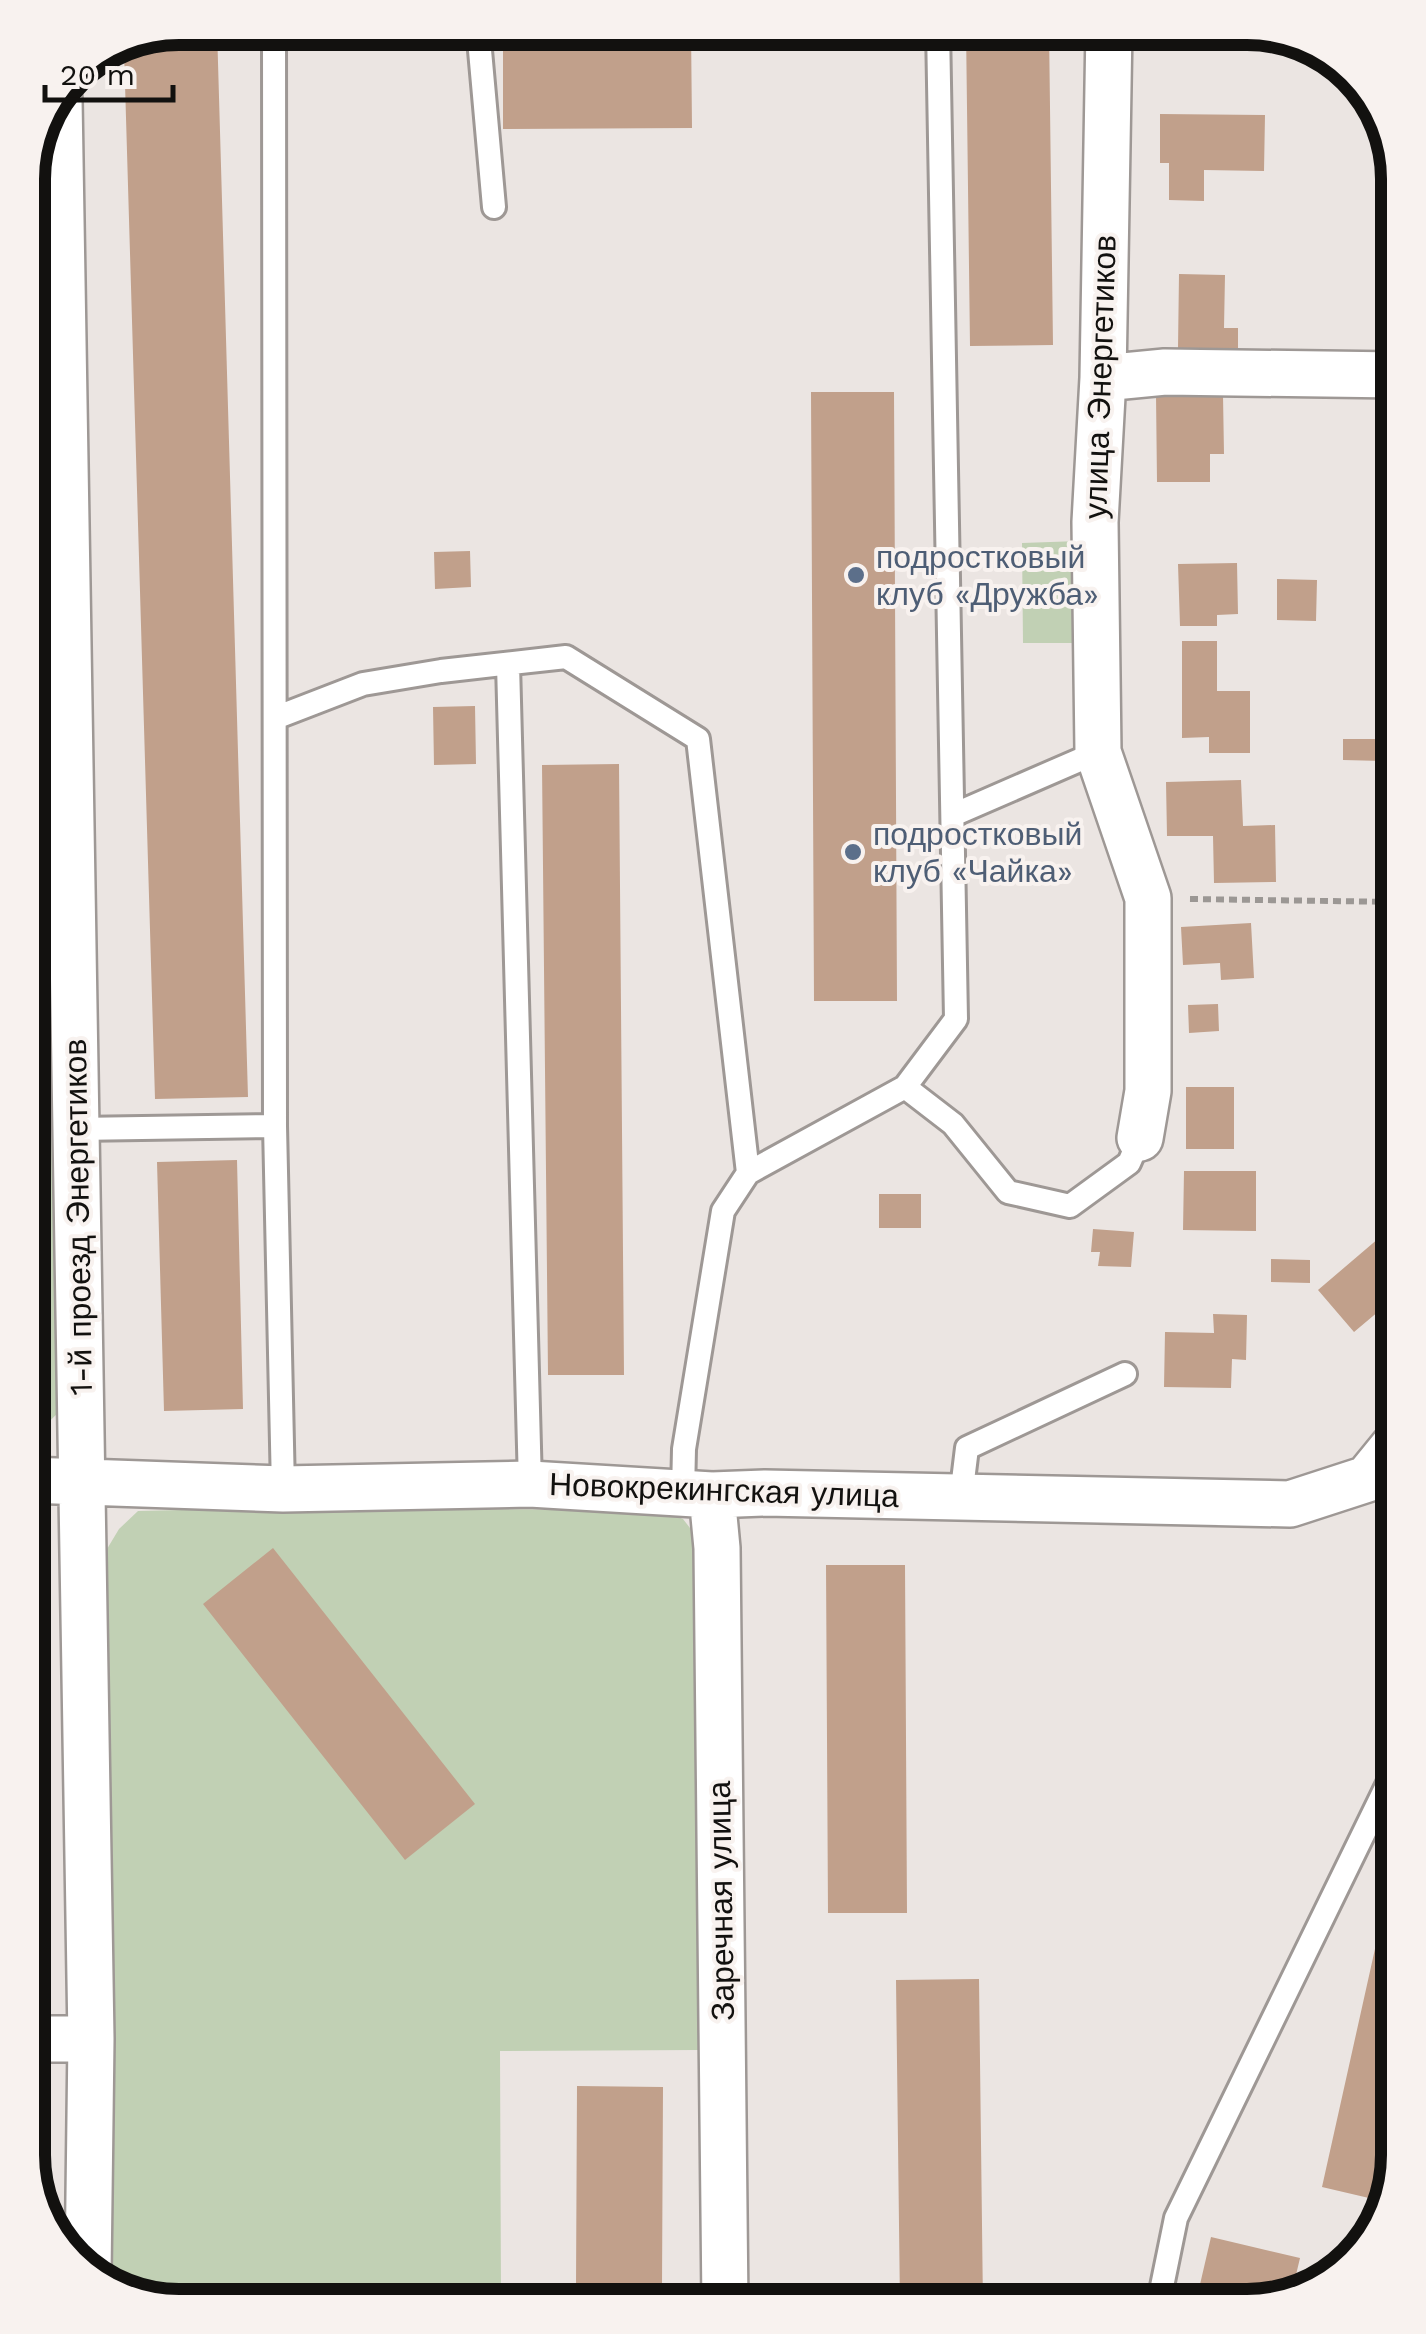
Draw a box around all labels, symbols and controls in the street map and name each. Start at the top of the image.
scale bar [45,40,172,102]
text: 20 m [60,57,135,92]
street label: улица Энергетиков [1076,234,1124,520]
place label: подростковый клуб «Дружба» [876,538,1099,613]
marker: подростковый клуб «Дружба» [845,564,867,586]
place label: подростковый клуб «Чайка» [873,815,1082,890]
marker: подростковый клуб «Чайка» [842,841,864,863]
street label: 1-й проезд Энергетиков [56,1038,100,1396]
street label: Новокрекингская улица [548,1465,900,1515]
street label: Заречная улица [700,1780,742,2021]

